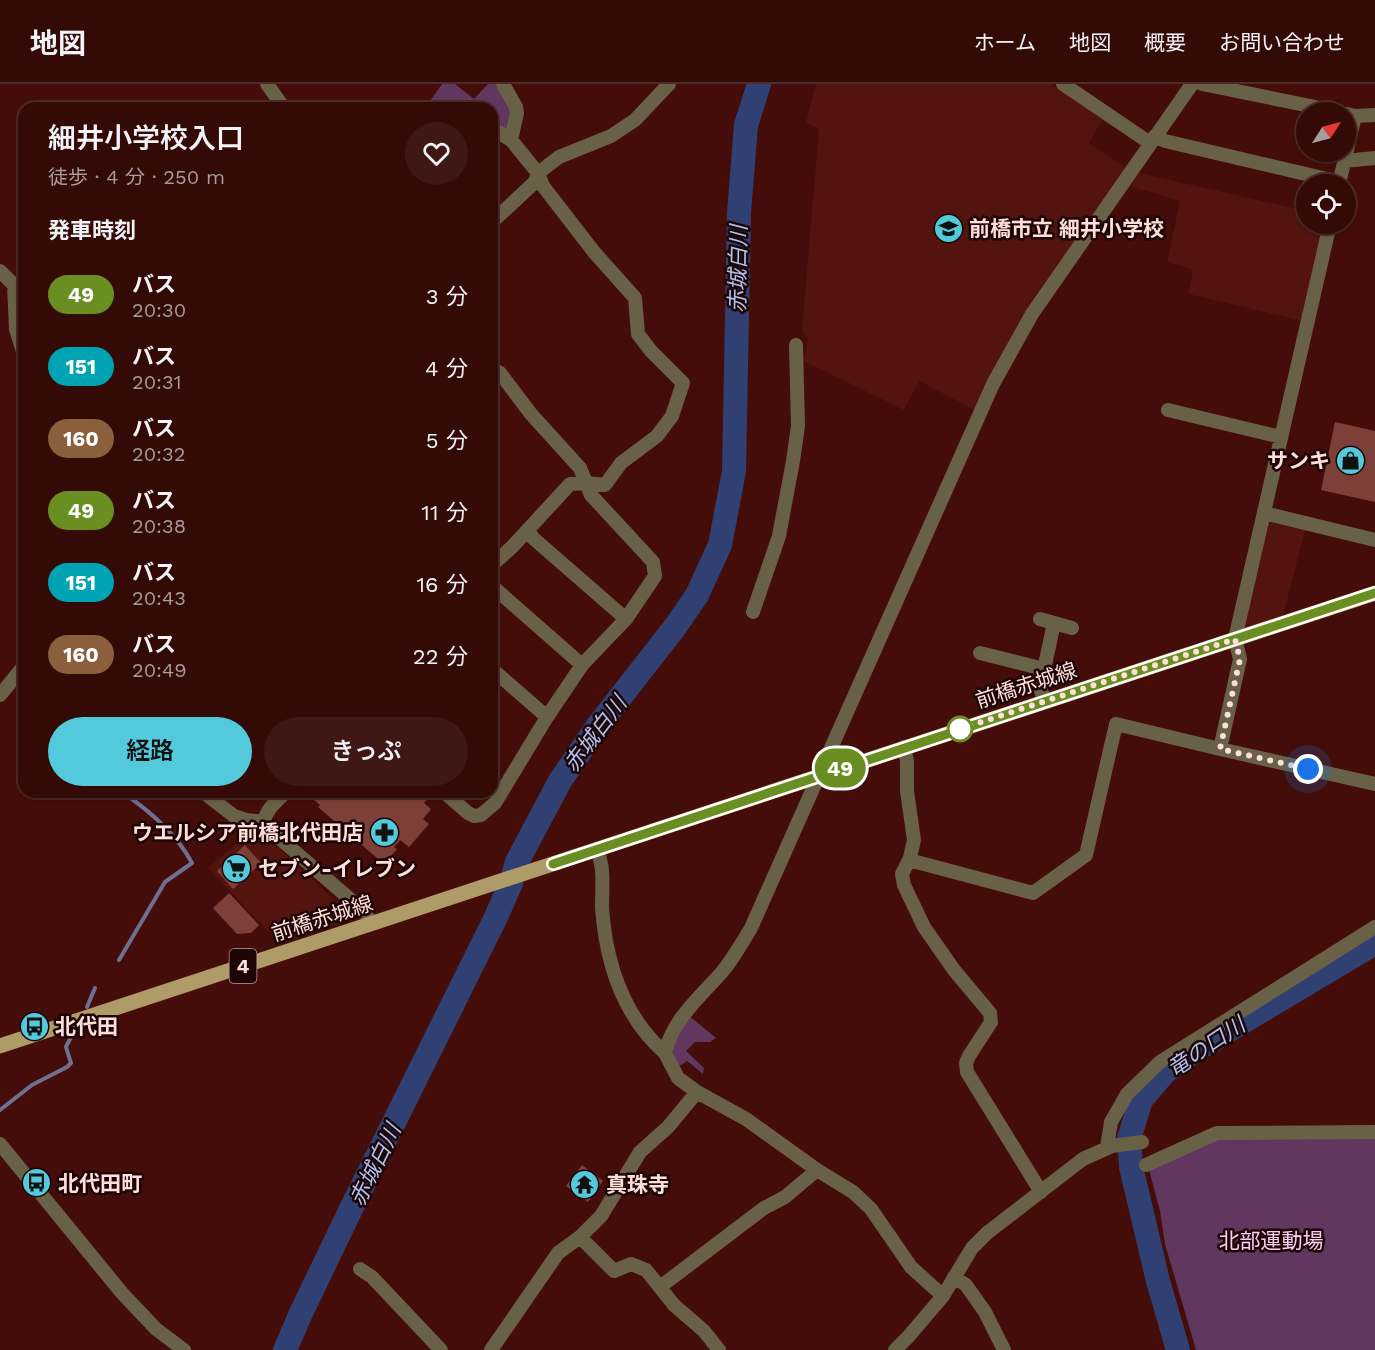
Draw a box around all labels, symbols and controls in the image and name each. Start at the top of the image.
text: 地図 [30,27,86,60]
text: ホーム [974,30,1036,55]
text: 地図 [1069,30,1111,55]
text: 概要 [1144,30,1186,55]
text: お問い合わせ [1219,30,1345,55]
north arrow [1296,102,1356,162]
map controls [1296,102,1356,234]
text: 細井小学校入口 [48,122,244,155]
button: heart [405,122,468,185]
text: 徒歩 · 4 分 · 250 m [48,165,225,189]
button: locate [1296,174,1356,234]
school or university icon: 前橋市立 細井小学校 [932,212,964,244]
place label: 前橋市立 細井小学校 [969,216,1164,241]
text: 発車時刻 [48,218,136,243]
water label: 赤城白川 [725,223,751,313]
text: バス [132,272,176,297]
text: 49 [68,282,94,307]
text: 3 分 [426,284,468,309]
text: 20:30 [132,298,186,322]
text: バス [132,344,176,369]
text: 151 [66,354,96,379]
text: 4 分 [425,356,468,381]
text: 20:31 [132,370,181,394]
text: バス [132,416,176,441]
text: 160 [63,426,99,451]
text: 5 分 [426,428,468,453]
text: 20:32 [132,442,185,466]
shop icon: サンキ [1335,444,1367,476]
place label: サンキ [1267,448,1330,473]
text: バス [132,488,176,513]
text: 49 [68,498,94,523]
text: 11 分 [421,500,468,525]
text: 20:38 [132,514,186,538]
text: バス [132,560,176,585]
text: 151 [66,570,96,595]
text: 16 分 [417,572,468,597]
text: 20:43 [132,586,186,610]
text: バス [132,632,176,657]
text: 160 [63,642,99,667]
text: 22 分 [413,644,468,669]
street label: 前橋赤城線 [972,657,1080,713]
text: 20:49 [132,658,187,682]
water label: 赤城白川 [559,690,633,777]
unlabelled marker [947,716,973,742]
button: 経路 [48,717,252,786]
button: きっぷ [264,717,468,786]
line badge: 49 [813,748,867,788]
your location [1293,754,1323,784]
text: 49 [827,756,853,781]
pharmacy icon: ウエルシア前橋北代田店 [368,816,400,848]
place label: ウエルシア前橋北代田店 [132,820,363,845]
supermarket icon: セブン-イレブン [221,852,253,884]
place label: セブン-イレブン [258,856,416,881]
street label: 前橋赤城線 [268,890,376,946]
road number: 4 [230,949,256,983]
bus stop icon: 北代田 [18,1010,50,1042]
water label: 竜の口川 [1163,1011,1251,1082]
place label: 北代田 [55,1014,118,1039]
water label: 赤城白川 [344,1118,406,1210]
bus stop icon: 北代田町 [21,1167,53,1199]
temple icon: 真珠寺 [569,1168,601,1200]
place label: 北代田町 [58,1171,142,1196]
place label: 真珠寺 [606,1172,669,1197]
park label: 北部運動場 [1219,1228,1324,1253]

